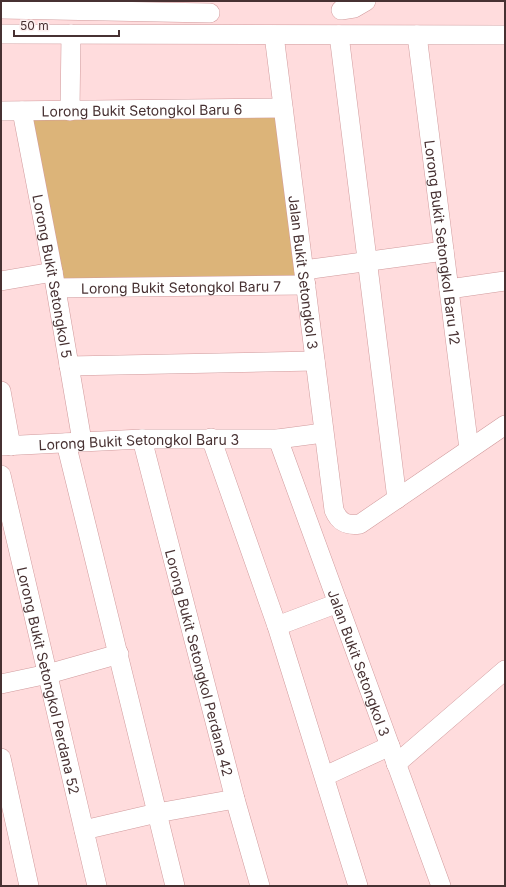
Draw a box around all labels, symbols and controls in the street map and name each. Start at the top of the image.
scale bar [14,12,119,38]
text: 50 m [20,18,49,33]
street label: Lorong Bukit Setongkol Baru 6 [41,100,243,119]
street label: Lorong Bukit Setongkol Baru 12 [422,139,464,346]
street label: Lorong Bukit Setongkol 5 [30,193,76,359]
street label: Jalan Bukit Setongkol 3 [286,194,322,350]
street label: Lorong Bukit Setongkol Baru 7 [81,277,281,296]
street label: Lorong Bukit Setongkol Baru 3 [38,430,239,453]
street label: Lorong Bukit Setongkol Perdana 42 [162,547,237,778]
street label: Lorong Bukit Setongkol Perdana 52 [14,565,84,796]
street label: Jalan Bukit Setongkol 3 [325,587,394,738]

